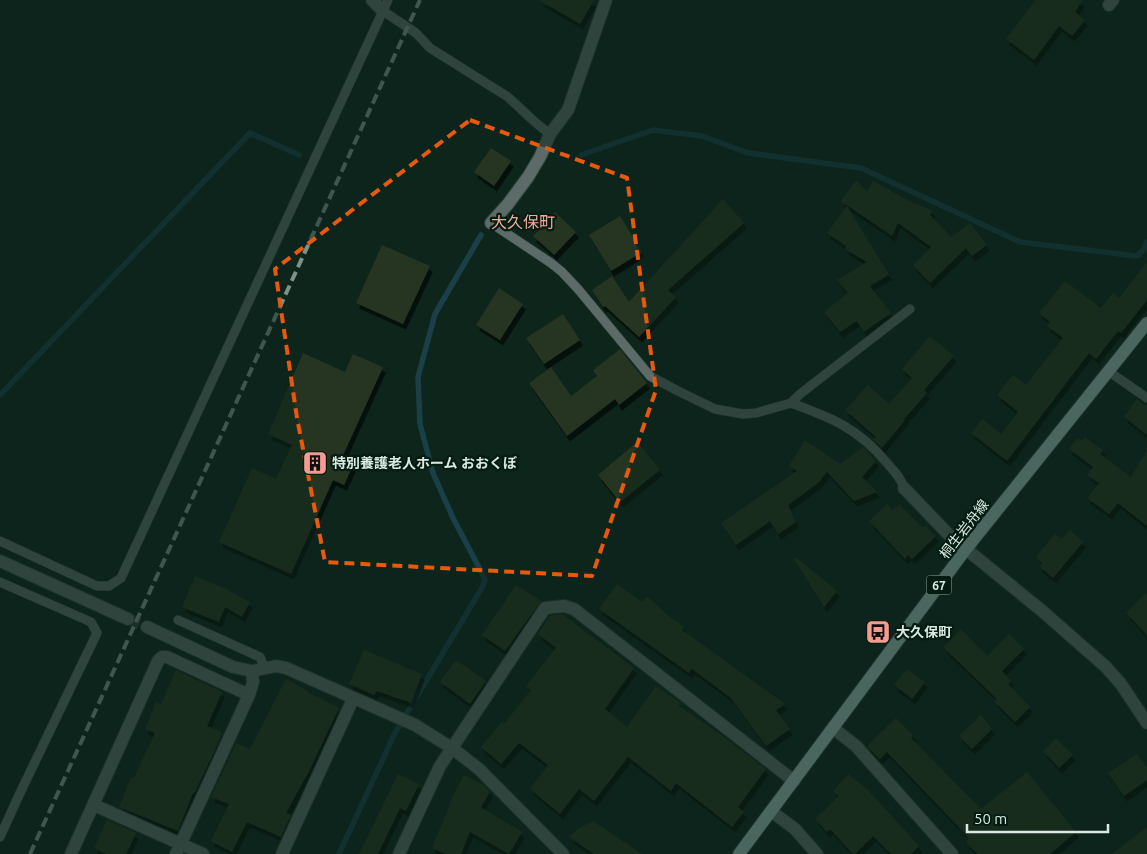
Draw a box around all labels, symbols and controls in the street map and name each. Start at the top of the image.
district label: 大久保町 [491,213,555,231]
building icon: 特別養護老人ホーム おおくぼ [302,450,328,476]
place label: 特別養護老人ホーム おおくぼ [332,455,517,471]
street label: 桐生岩舟線 [936,496,992,562]
road number: 67 [926,576,952,594]
bus stop icon: 大久保町 [865,619,891,645]
place label: 大久保町 [896,624,952,640]
scale bar [967,802,1108,834]
text: 50 m [974,810,1007,827]

